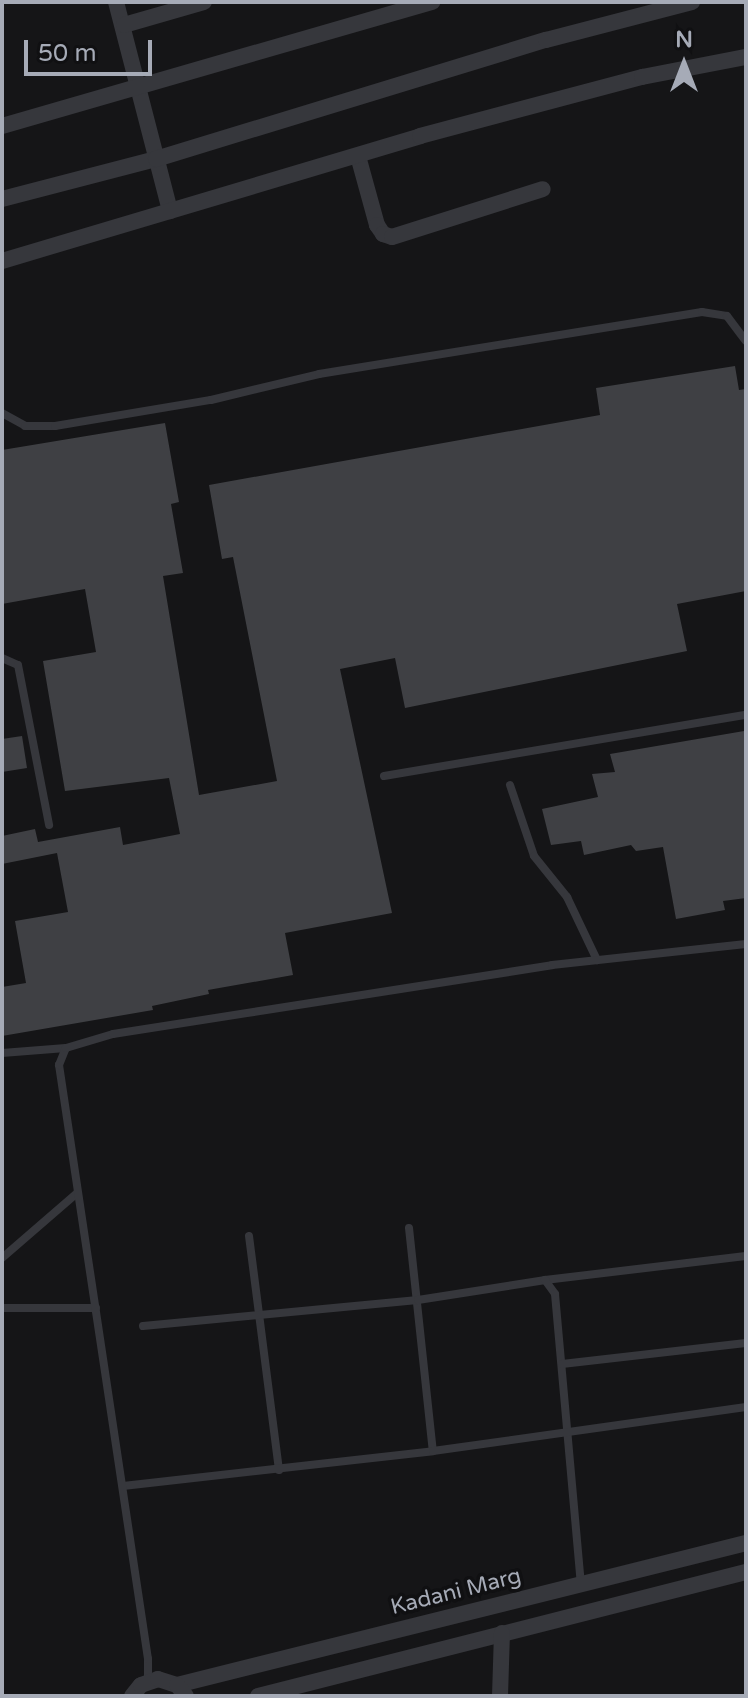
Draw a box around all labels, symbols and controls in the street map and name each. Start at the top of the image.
scale bar [28,24,156,74]
north arrow [644,24,724,104]
text: N [675,27,693,53]
text: 50 m [38,39,96,68]
street label: Kadani Marg [388,1563,524,1621]

